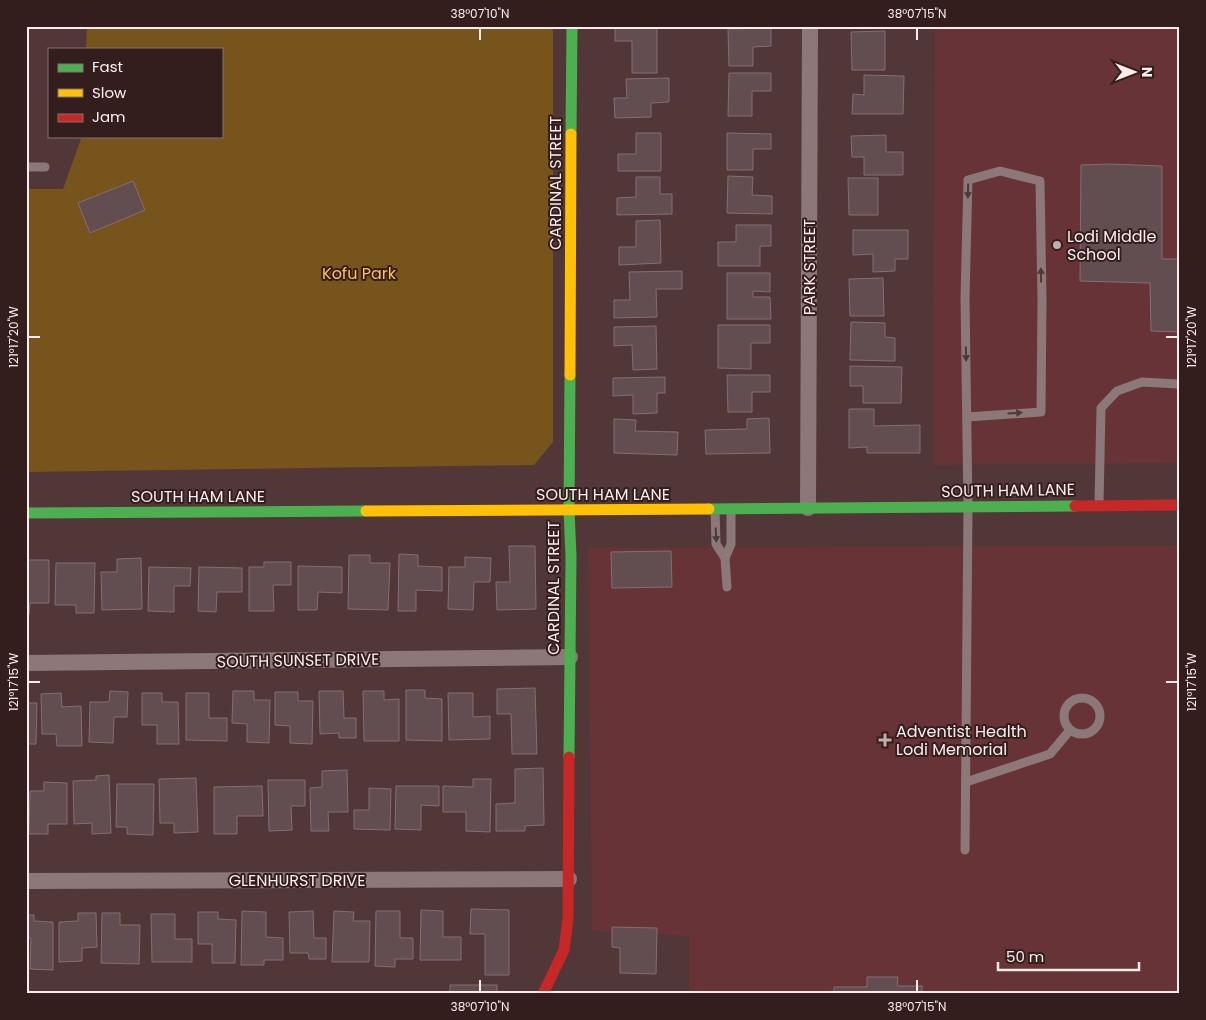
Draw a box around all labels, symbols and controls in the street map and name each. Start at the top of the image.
text: 38°07'10"N [451,5,509,22]
text: 38°07'15"N [888,5,946,22]
legend [48,48,222,138]
north arrow [1108,48,1158,98]
text: Fast [92,56,123,77]
text: N [1137,67,1157,77]
text: Slow [92,82,127,103]
text: Jam [92,106,126,127]
street label: CARDINAL STREET [544,116,567,250]
one-way arrow [964,184,972,200]
street label: PARK STREET [798,218,821,315]
place label: Lodi Middle School [1067,225,1156,266]
marker: Lodi Middle School [1051,239,1063,251]
park label: Kofu Park [322,262,397,285]
one-way arrow [1037,266,1045,282]
text: 121°17'20"W [5,306,22,368]
text: 121°17'20"W [1183,306,1200,368]
one-way arrow [962,346,970,362]
one-way arrow [1008,409,1024,417]
street label: SOUTH HAM LANE [941,478,1075,503]
street label: SOUTH HAM LANE [536,483,670,506]
street label: SOUTH HAM LANE [131,485,265,508]
street label: CARDINAL STREET [542,521,565,655]
one-way arrow [712,527,720,543]
street label: SOUTH SUNSET DRIVE [216,648,380,673]
text: 121°17'15"W [5,653,22,711]
text: 121°17'15"W [1183,653,1200,711]
place label: Adventist Health Lodi Memorial [896,720,1027,761]
marker: Adventist Health Lodi Memorial [878,733,892,747]
street label: GLENHURST DRIVE [229,869,365,892]
scale bar [998,940,1140,972]
text: 50 m [1006,946,1044,967]
text: 38°07'10"N [451,998,509,1015]
text: 38°07'15"N [888,998,946,1015]

